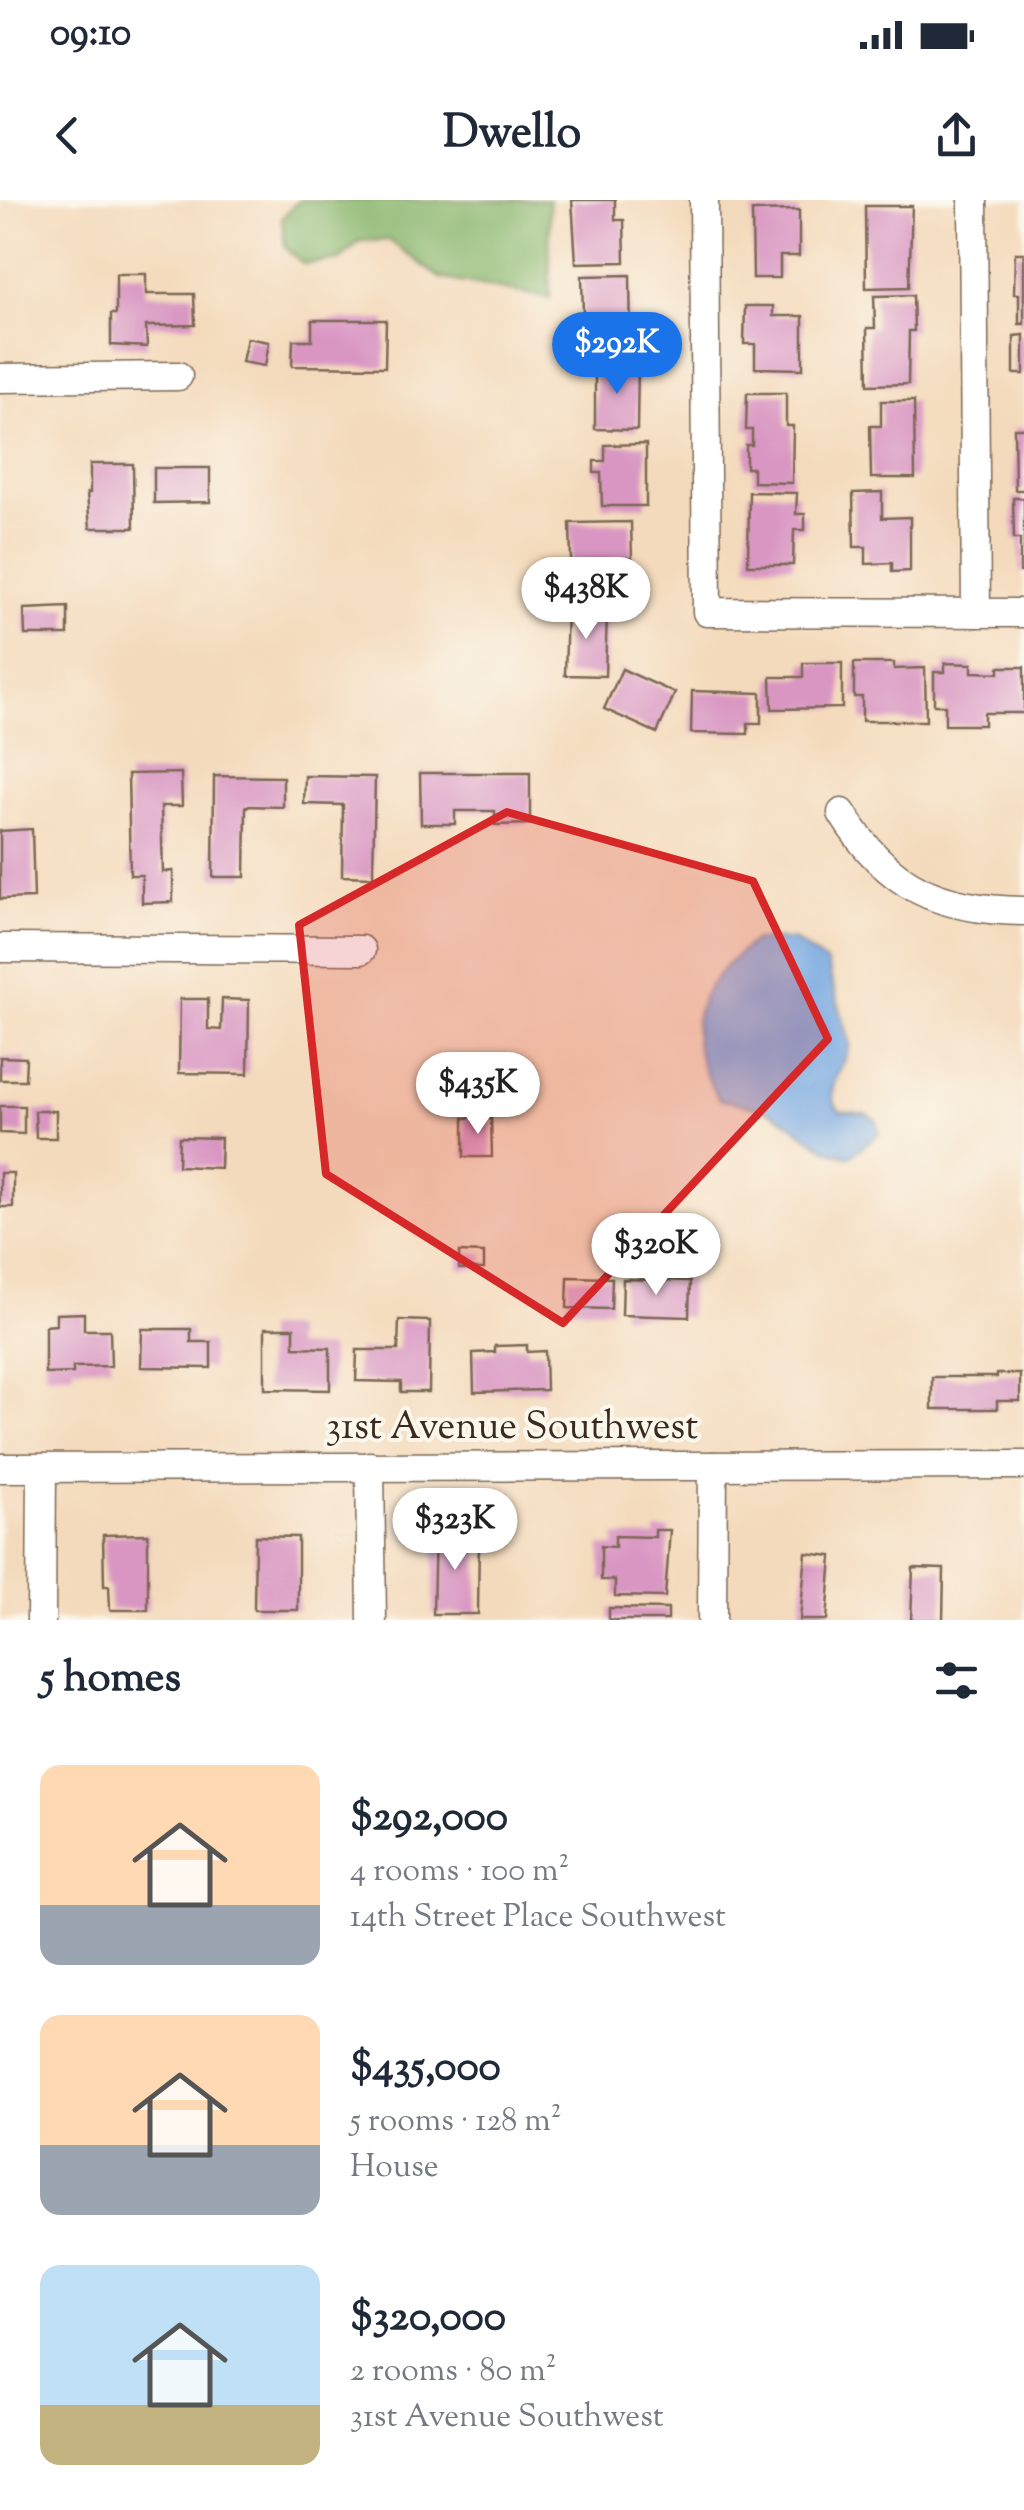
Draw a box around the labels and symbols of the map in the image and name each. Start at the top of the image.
pin: $292K [547,312,687,397]
pin: $438K [516,557,656,642]
pin: $435K [408,1052,548,1137]
pin: $320K [586,1213,726,1298]
street label: 31st Avenue Southwest [326,1402,698,1456]
pin: $323K [385,1488,525,1573]

